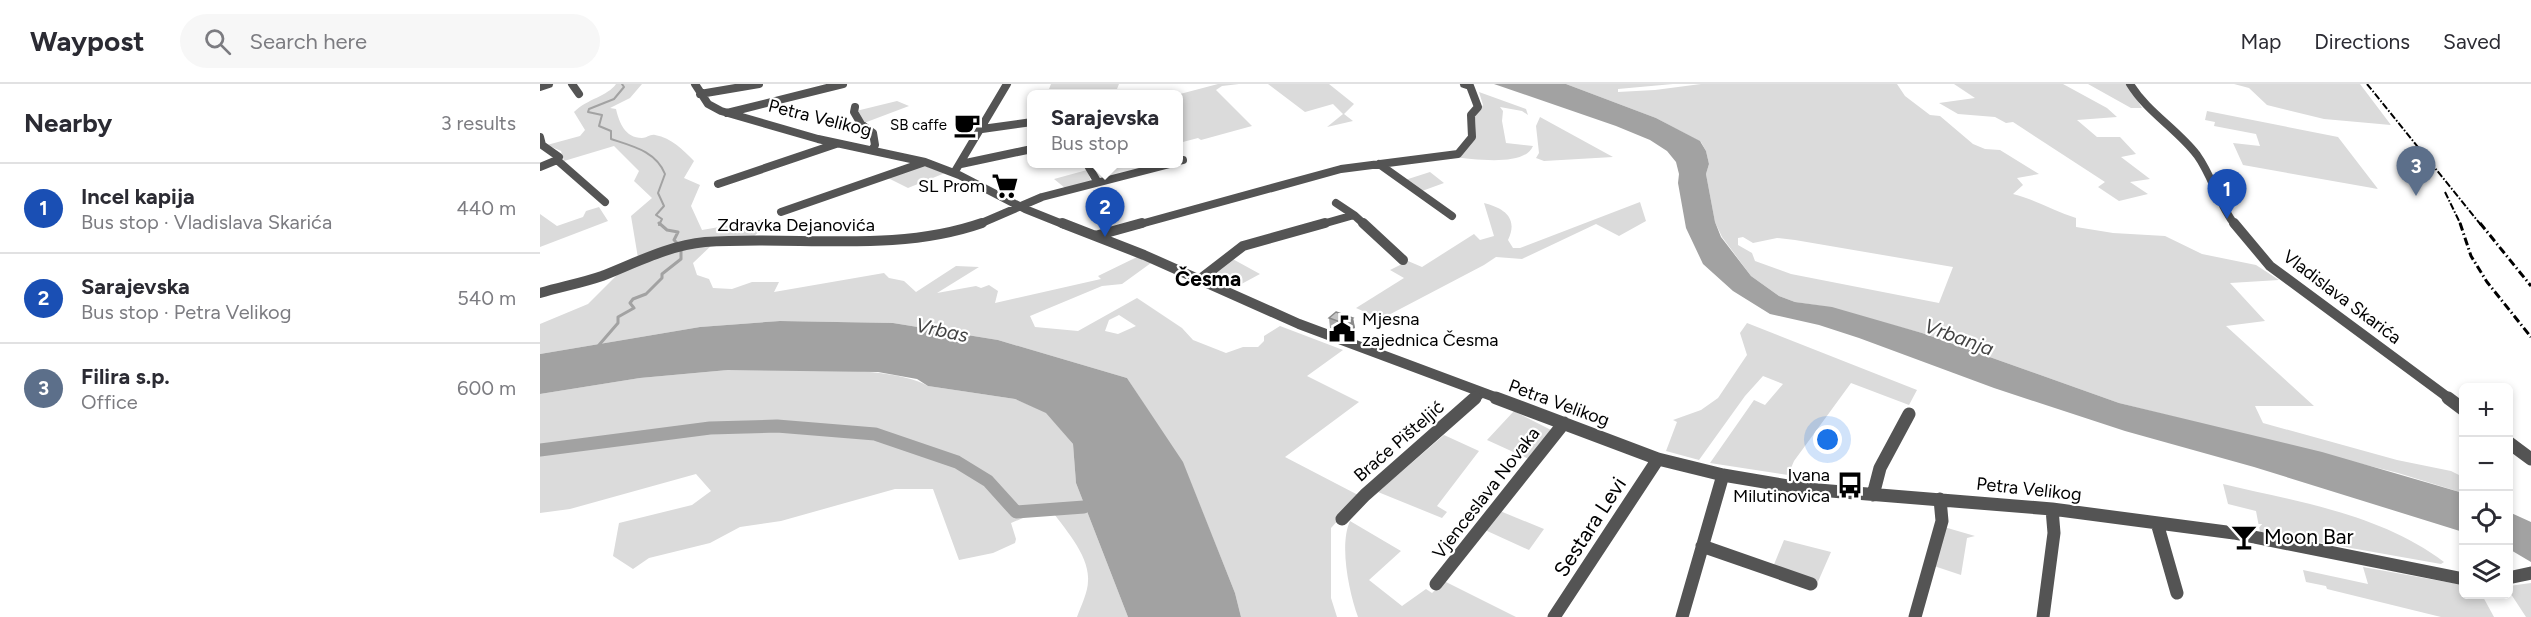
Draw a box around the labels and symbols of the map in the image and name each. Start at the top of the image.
street label: Petra Velikog [766,95,874,141]
cafe icon: SB caffe [952,110,982,140]
place label: SB caffe [890,116,947,134]
pin: 3 [2396,147,2436,196]
pin: 1 [2208,170,2246,219]
supermarket icon: SL Prom [990,171,1020,201]
place label: SL Prom [918,175,985,197]
pin: 2 [1086,188,1124,237]
street label: Zdravka Dejanovića [717,214,875,236]
street label: Vladislava Skarića [2278,245,2406,349]
district label: Česma [1175,266,1241,291]
place label: Mjesna zajednica Česma [1362,308,1499,351]
water label: Vrbas [913,313,971,347]
water label: Vrbanja [1921,313,1997,361]
public building icon: Mjesna zajednica Česma [1327,314,1357,344]
street label: Petra Velikog [1506,375,1612,431]
street label: Braće Pišteljić [1349,396,1449,486]
street label: Vjenceslava Novaka [1428,423,1544,563]
your location [1813,425,1842,454]
place label: Ivana Milutinovica [1733,464,1830,507]
bus stop icon: Ivana Milutinovica [1835,470,1865,500]
street label: Sestara Levi [1548,472,1631,581]
street label: Petra Velikog [1975,473,2083,505]
bar icon: Moon Bar [2229,522,2259,552]
place label: Moon Bar [2264,524,2354,549]

